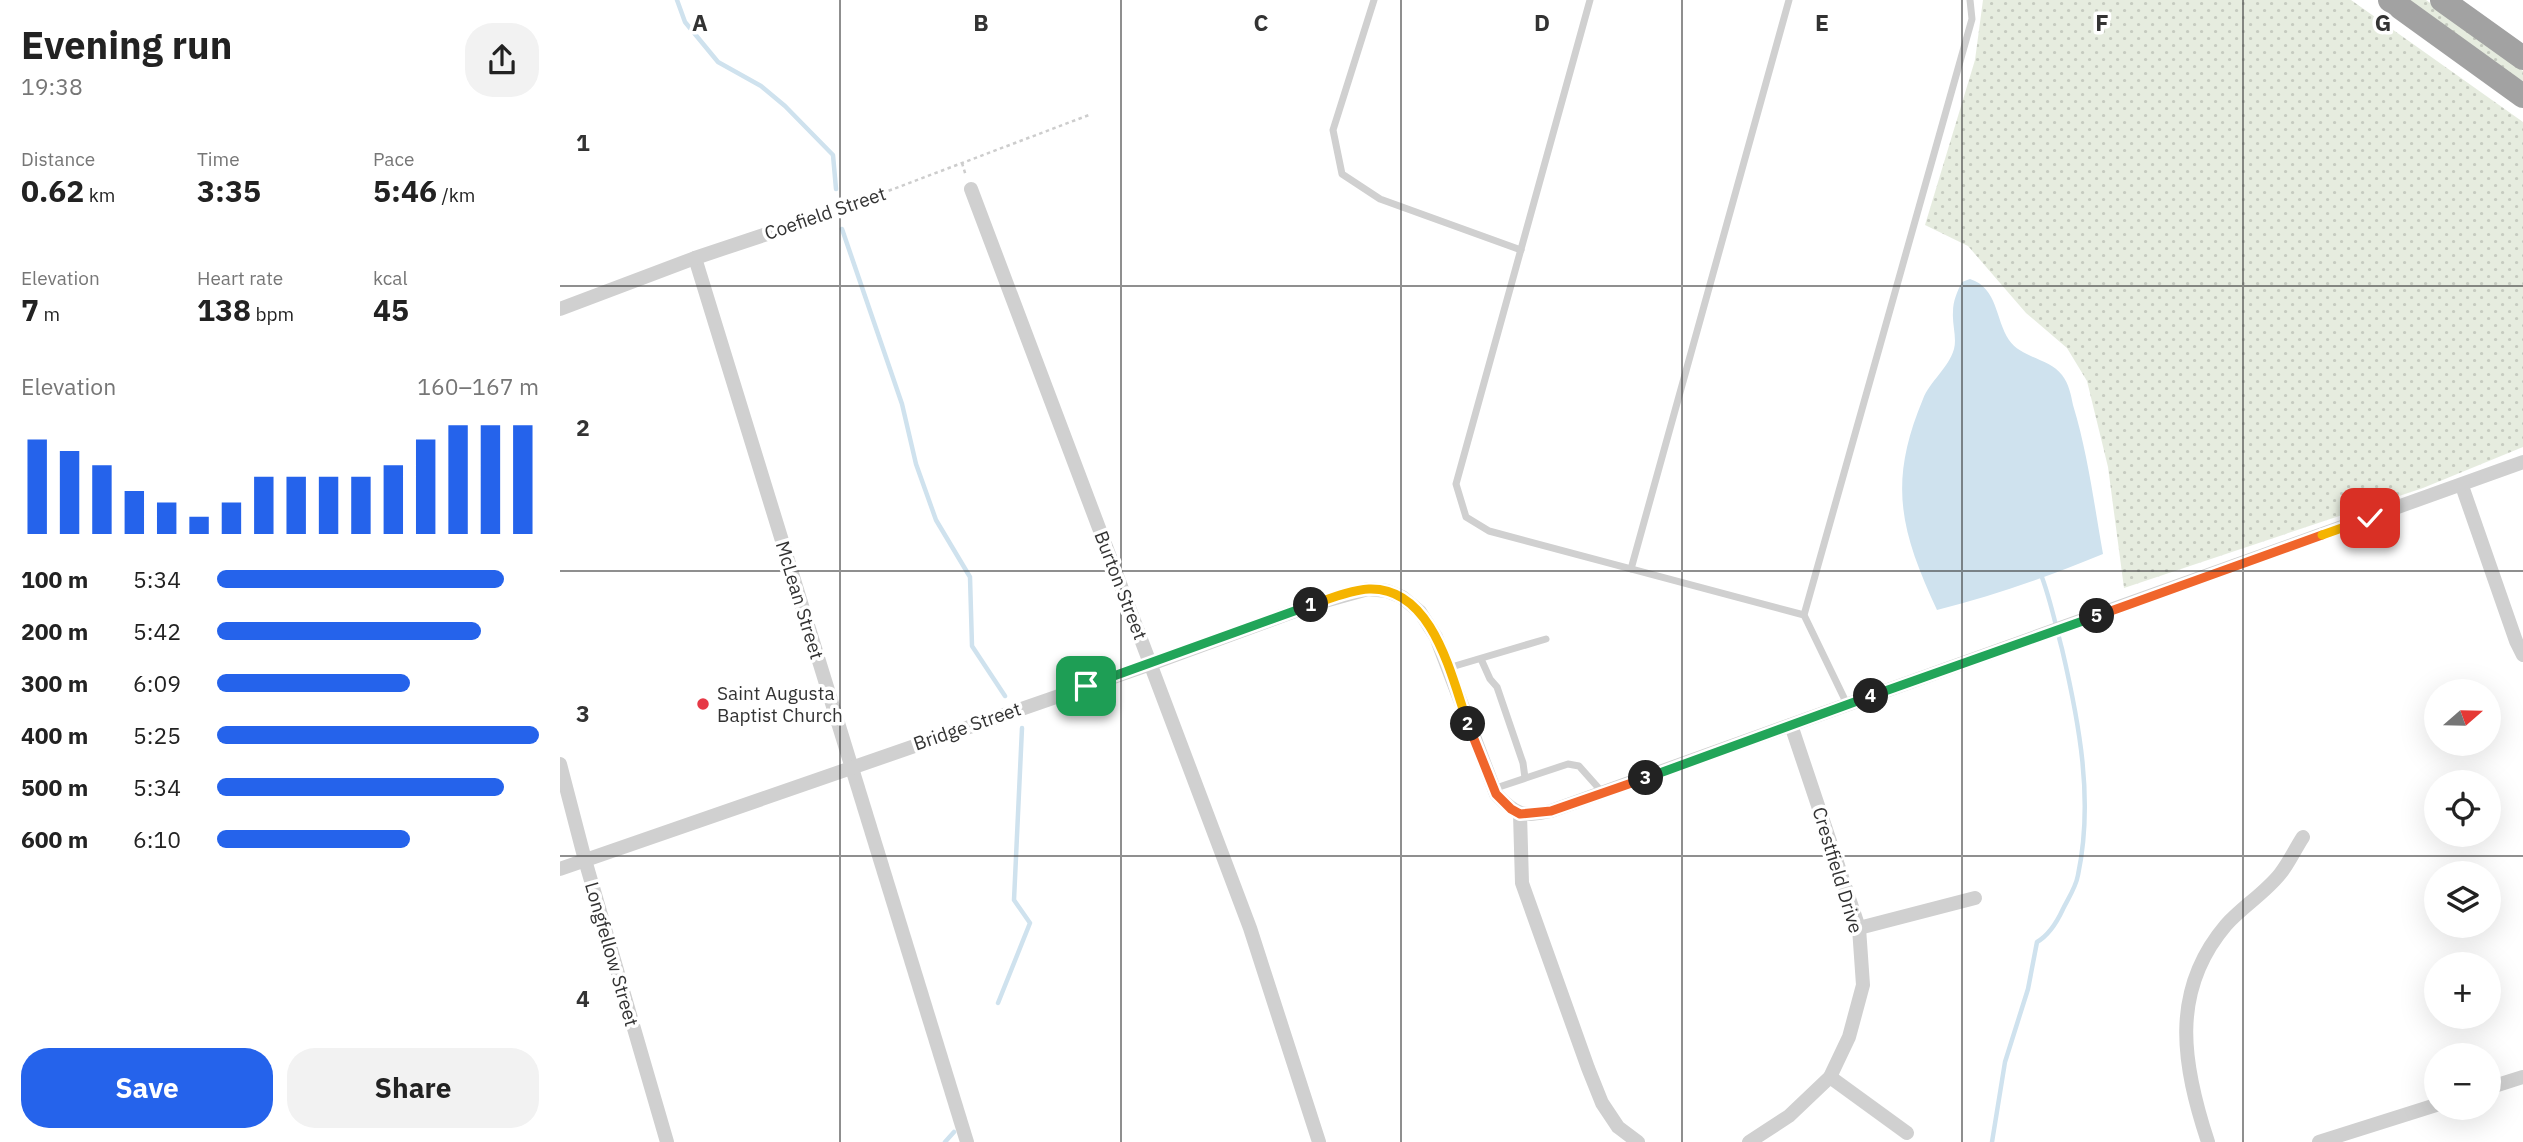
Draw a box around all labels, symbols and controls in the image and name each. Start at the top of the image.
text: A [692,7,708,37]
text: B [973,7,989,37]
text: C [1254,7,1269,37]
text: D [1534,7,1550,37]
text: E [1815,7,1829,37]
text: F [2095,7,2109,37]
text: G [2375,7,2391,37]
text: Evening run [21,20,232,69]
button: share [465,23,539,97]
text: 19:38 [21,71,83,101]
text: 1 [576,127,590,157]
text: Distance [21,147,95,171]
text: Time [197,147,240,171]
text: Pace [373,147,414,171]
text: 0.62 [21,171,84,210]
text: 3:35 [197,171,261,210]
text: 5:46 [373,171,437,210]
street label: Coefield Street [761,181,889,245]
text: km [84,183,115,207]
text: /km [437,183,475,207]
text: Elevation [21,266,100,290]
text: Heart rate [197,266,283,290]
text: kcal [373,266,408,290]
text: 7 [21,290,39,329]
text: 138 [197,290,251,329]
text: 45 [373,290,409,329]
text: m [39,302,60,326]
text: bpm [251,302,294,326]
text: Elevation [21,371,116,401]
text: 160–167 m [417,371,539,401]
text: 2 [576,412,590,442]
pin [2340,488,2400,548]
icon: check [2351,499,2389,537]
street label: Burton Street [1089,527,1153,643]
street label: McLean Street [771,538,829,662]
text: 100 m [21,564,88,594]
text: 5:34 [133,564,181,594]
pin: 1 [1294,588,1328,622]
text: 1 [1305,592,1316,616]
pin: 5 [2080,598,2114,634]
text: 5 [2091,603,2102,627]
text: 200 m [21,616,88,646]
text: 5:42 [133,616,181,646]
pin [1056,656,1116,716]
icon: arrive [1067,667,1105,705]
text: 300 m [21,668,88,698]
text: 6:09 [133,668,181,698]
pin: 4 [1854,678,1888,714]
north arrow [2424,679,2501,756]
map controls [2424,679,2501,1120]
place label: Saint Augusta Baptist Church [717,681,843,727]
text: 4 [1865,683,1876,707]
marker: Saint Augusta Baptist Church [695,696,711,712]
street label: Bridge Street [910,696,1024,756]
text: 3 [576,698,590,728]
pin: 2 [1450,706,1486,742]
text: 2 [1462,711,1473,735]
text: 400 m [21,720,88,750]
text: 5:25 [133,720,181,750]
pin: 3 [1628,760,1664,796]
text: 3 [1640,765,1651,789]
button: locate [2424,770,2501,847]
text: 500 m [21,772,88,802]
text: 5:34 [133,772,181,802]
street label: Crestfield Drive [1807,804,1869,936]
text: 600 m [21,824,88,854]
text: 6:10 [133,824,181,854]
button: layers [2424,861,2501,938]
street label: Longfellow Street [580,879,644,1029]
button: + [2424,952,2501,1029]
text: 4 [576,983,590,1013]
button: − [2424,1043,2501,1120]
button: Save [21,1048,273,1128]
button: Share [287,1048,539,1128]

